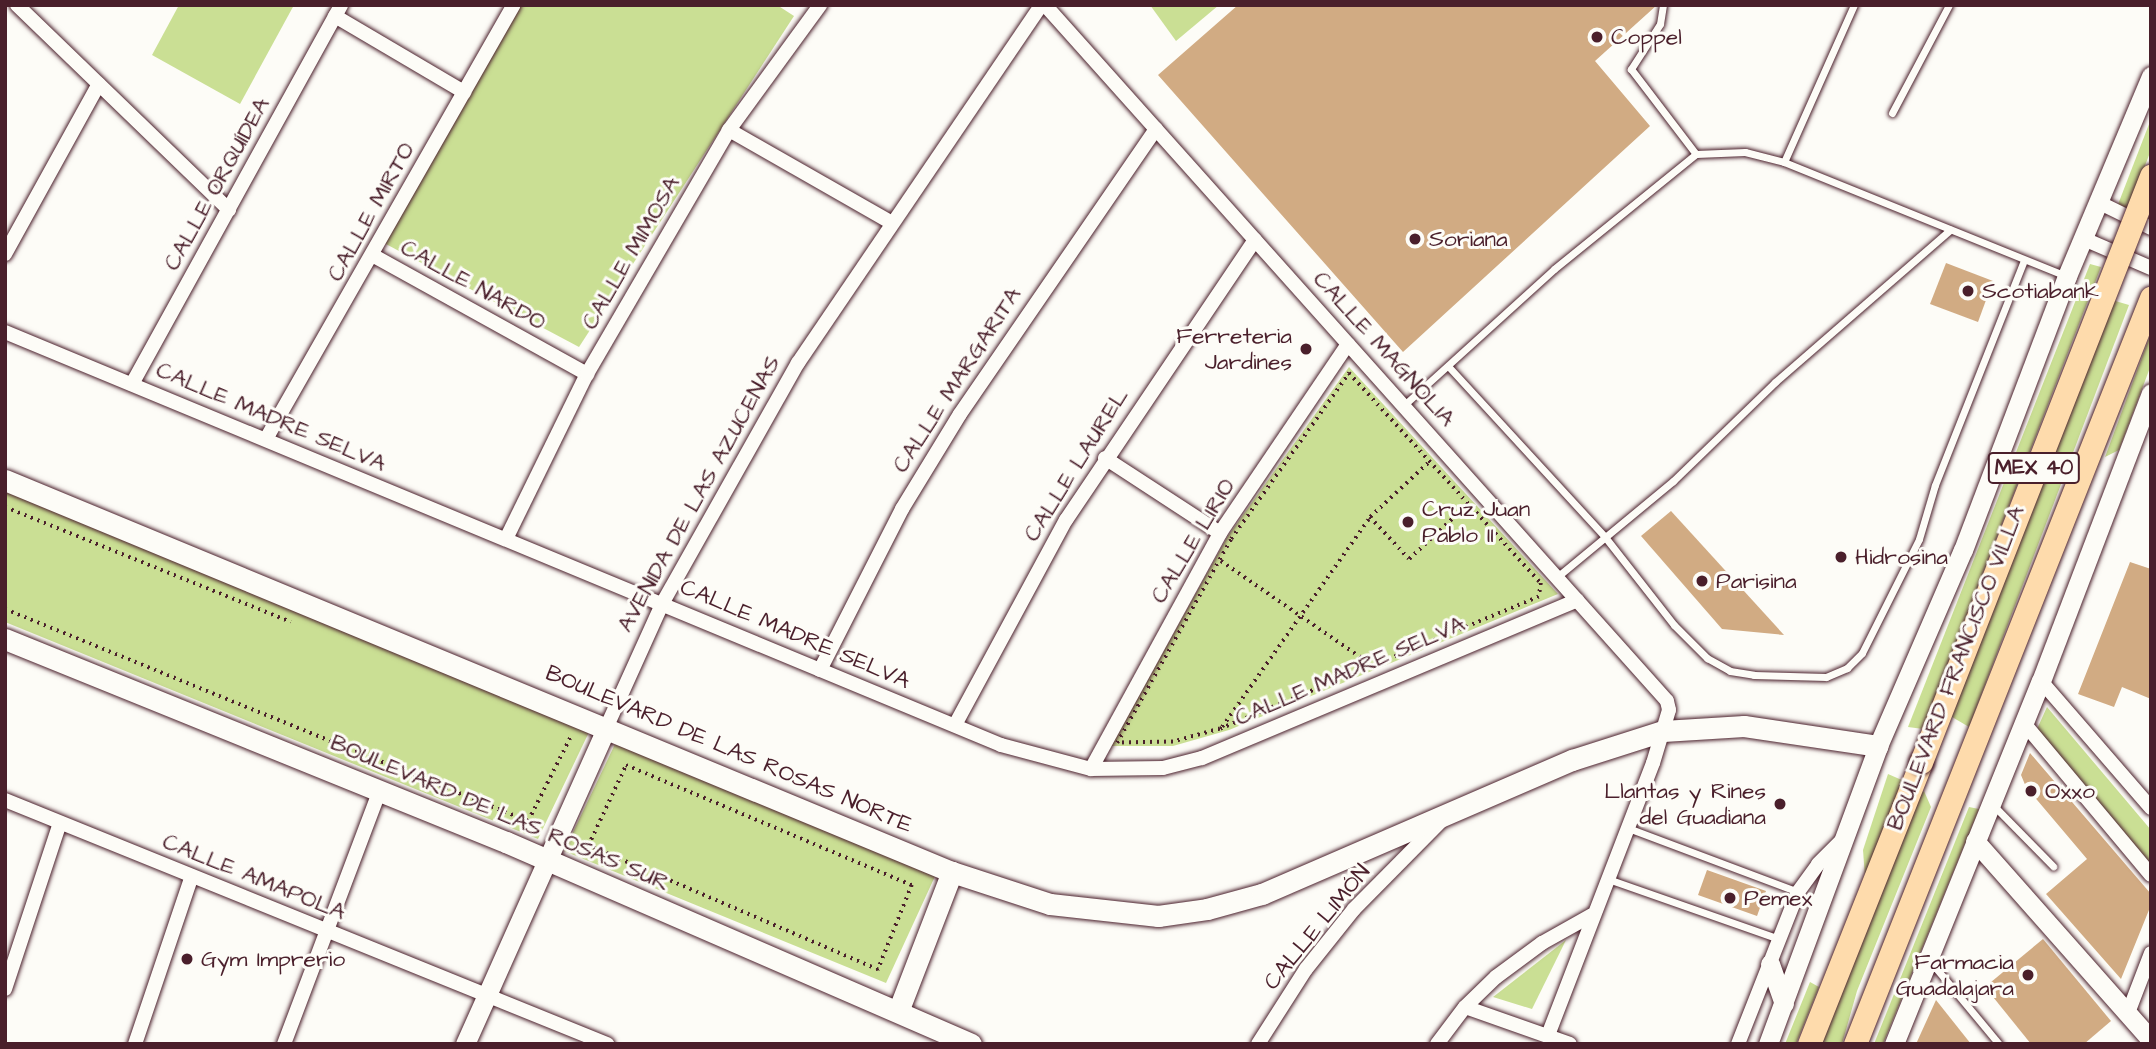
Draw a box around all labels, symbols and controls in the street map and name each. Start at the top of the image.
place label: Coppel [1611,23,1682,51]
marker: Coppel [1589,29,1605,45]
street label: CALLE ORQUÍDEA [158,93,276,275]
street label: CALLE MIRTO [322,138,420,286]
street label: CALLE MIMOSA [576,172,686,334]
place label: Soriana [1429,225,1508,253]
marker: Soriana [1407,231,1423,247]
street label: CALLE NARDO [396,234,550,336]
street label: CALLE MAGNOLIA [1307,266,1461,432]
place label: Scotiabank [1982,277,2099,305]
street label: CALLE MARGARITA [887,282,1027,478]
marker: Scotiabank [1960,283,1976,299]
place label: Ferreteria Jardines [1176,322,1292,376]
marker: Ferreteria Jardines [1298,341,1314,357]
street label: AVENIDA DE LAS AZUCENAS [611,351,787,637]
street label: CALLE MADRE SELVA [152,356,390,478]
street label: CALLE LAUREL [1018,383,1134,547]
road number: MEX 40 [1987,450,2081,486]
street label: CALLE LIRIO [1145,474,1241,608]
place label: Cruz Juan Pablo II [1422,495,1530,549]
street label: BOULEVARD FRANCISCO VILLA [1881,502,2031,834]
marker: Cruz Juan Pablo II [1400,514,1416,530]
place label: Hidrosina [1855,543,1948,571]
marker: Hidrosina [1833,549,1849,565]
place label: Parisina [1716,567,1797,595]
street label: CALLE MADRE SELVA [676,573,914,695]
marker: Parisina [1694,573,1710,589]
street label: CALLE MADRE SELVA [1231,610,1469,732]
street label: BOULEVARD DE LAS ROSAS NORTE [541,659,917,839]
street label: BOULEVARD DE LAS ROSAS SUR [326,729,674,897]
place label: Llantas y Rines del Guadiana [1604,777,1766,831]
place label: Oxxo [2045,777,2095,805]
marker: Oxxo [2023,783,2039,799]
marker: Llantas y Rines del Guadiana [1772,796,1788,812]
street label: CALLE AMAPOLA [158,828,350,926]
street label: CALLE LIMÓN [1258,858,1376,996]
place label: Pemex [1744,884,1812,912]
marker: Pemex [1722,890,1738,906]
place label: Gym Imprerio [201,945,345,973]
place label: Farmacia Guadalajara [1896,948,2014,1002]
marker: Gym Imprerio [179,951,195,967]
marker: Farmacia Guadalajara [2020,967,2036,983]

